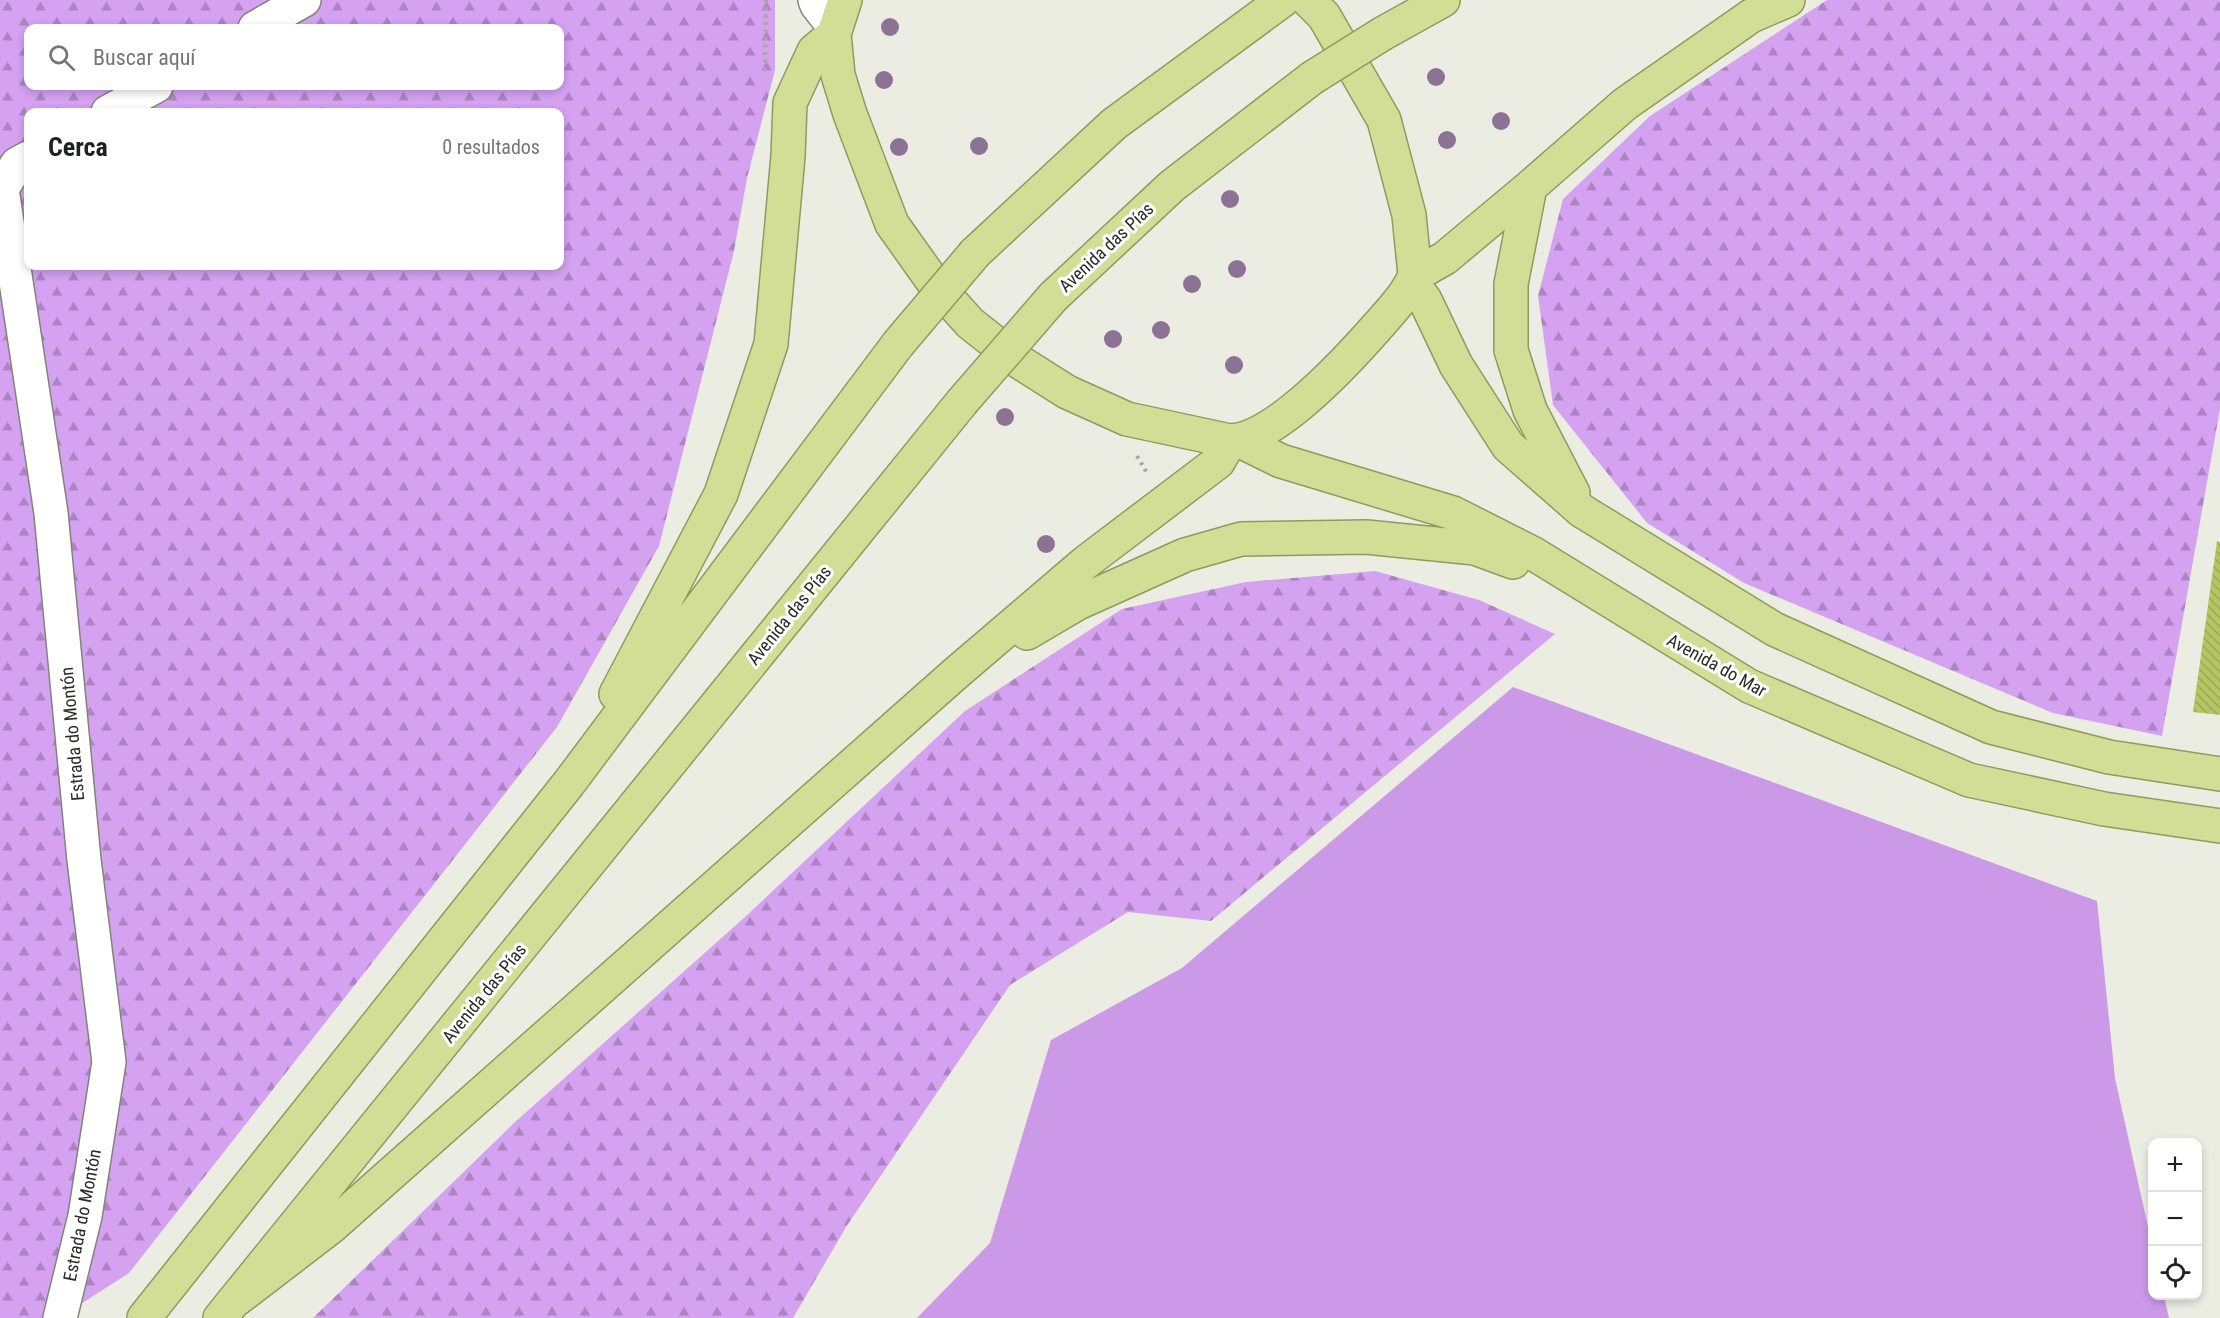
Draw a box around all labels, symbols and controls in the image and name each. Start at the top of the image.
search box [24,24,564,90]
icon: search [45,41,78,74]
text: Buscar aquí [93,45,196,70]
text: Cerca [48,132,108,162]
text: 0 resultados [442,135,540,159]
street label: Avenida das Pías [1054,198,1158,296]
street label: Avenida das Pías [743,561,835,669]
street label: Avenida do Mar [1664,629,1771,701]
street label: Estrada do Montón [56,666,88,802]
street label: Avenida das Pías [438,939,530,1047]
map controls [2148,1138,2202,1300]
button: + [2148,1138,2202,1192]
street label: Estrada do Montón [59,1147,105,1283]
button: − [2148,1192,2202,1246]
button: locate [2148,1246,2202,1300]

